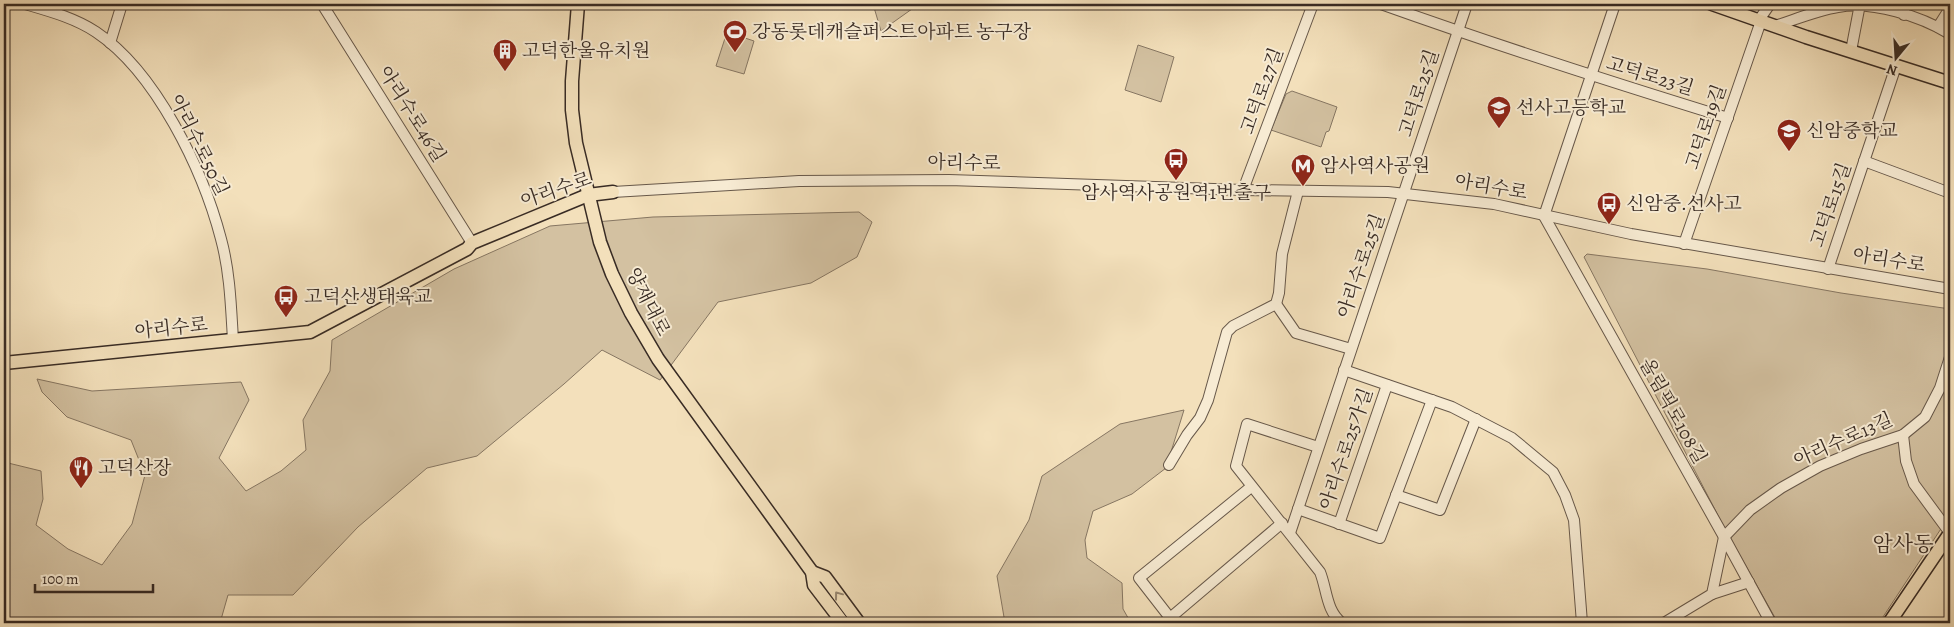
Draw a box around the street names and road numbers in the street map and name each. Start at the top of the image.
street label: 고덕로27길 [1234,44,1290,138]
street label: 고덕로25길 [1393,46,1445,140]
street label: 고덕로23길 [1603,50,1697,102]
street label: 아리수로46길 [372,61,452,167]
street label: 고덕로19길 [1679,81,1733,173]
street label: 아리수로50길 [163,90,235,200]
street label: 아리수로 [927,149,1001,177]
street label: 고덕로15길 [1804,159,1858,251]
street label: 아리수로 [517,166,595,214]
street label: 아리수로 [1453,168,1529,206]
street label: 아리수로25길 [1331,210,1391,322]
street label: 아리수로 [1851,241,1927,279]
street label: 양재대로 [620,263,676,341]
street label: 아리수로 [133,311,209,345]
street label: 올림픽로108길 [1633,353,1713,469]
street label: 아리수로25가길 [1313,385,1379,513]
street label: 아리수로13길 [1789,407,1897,473]

